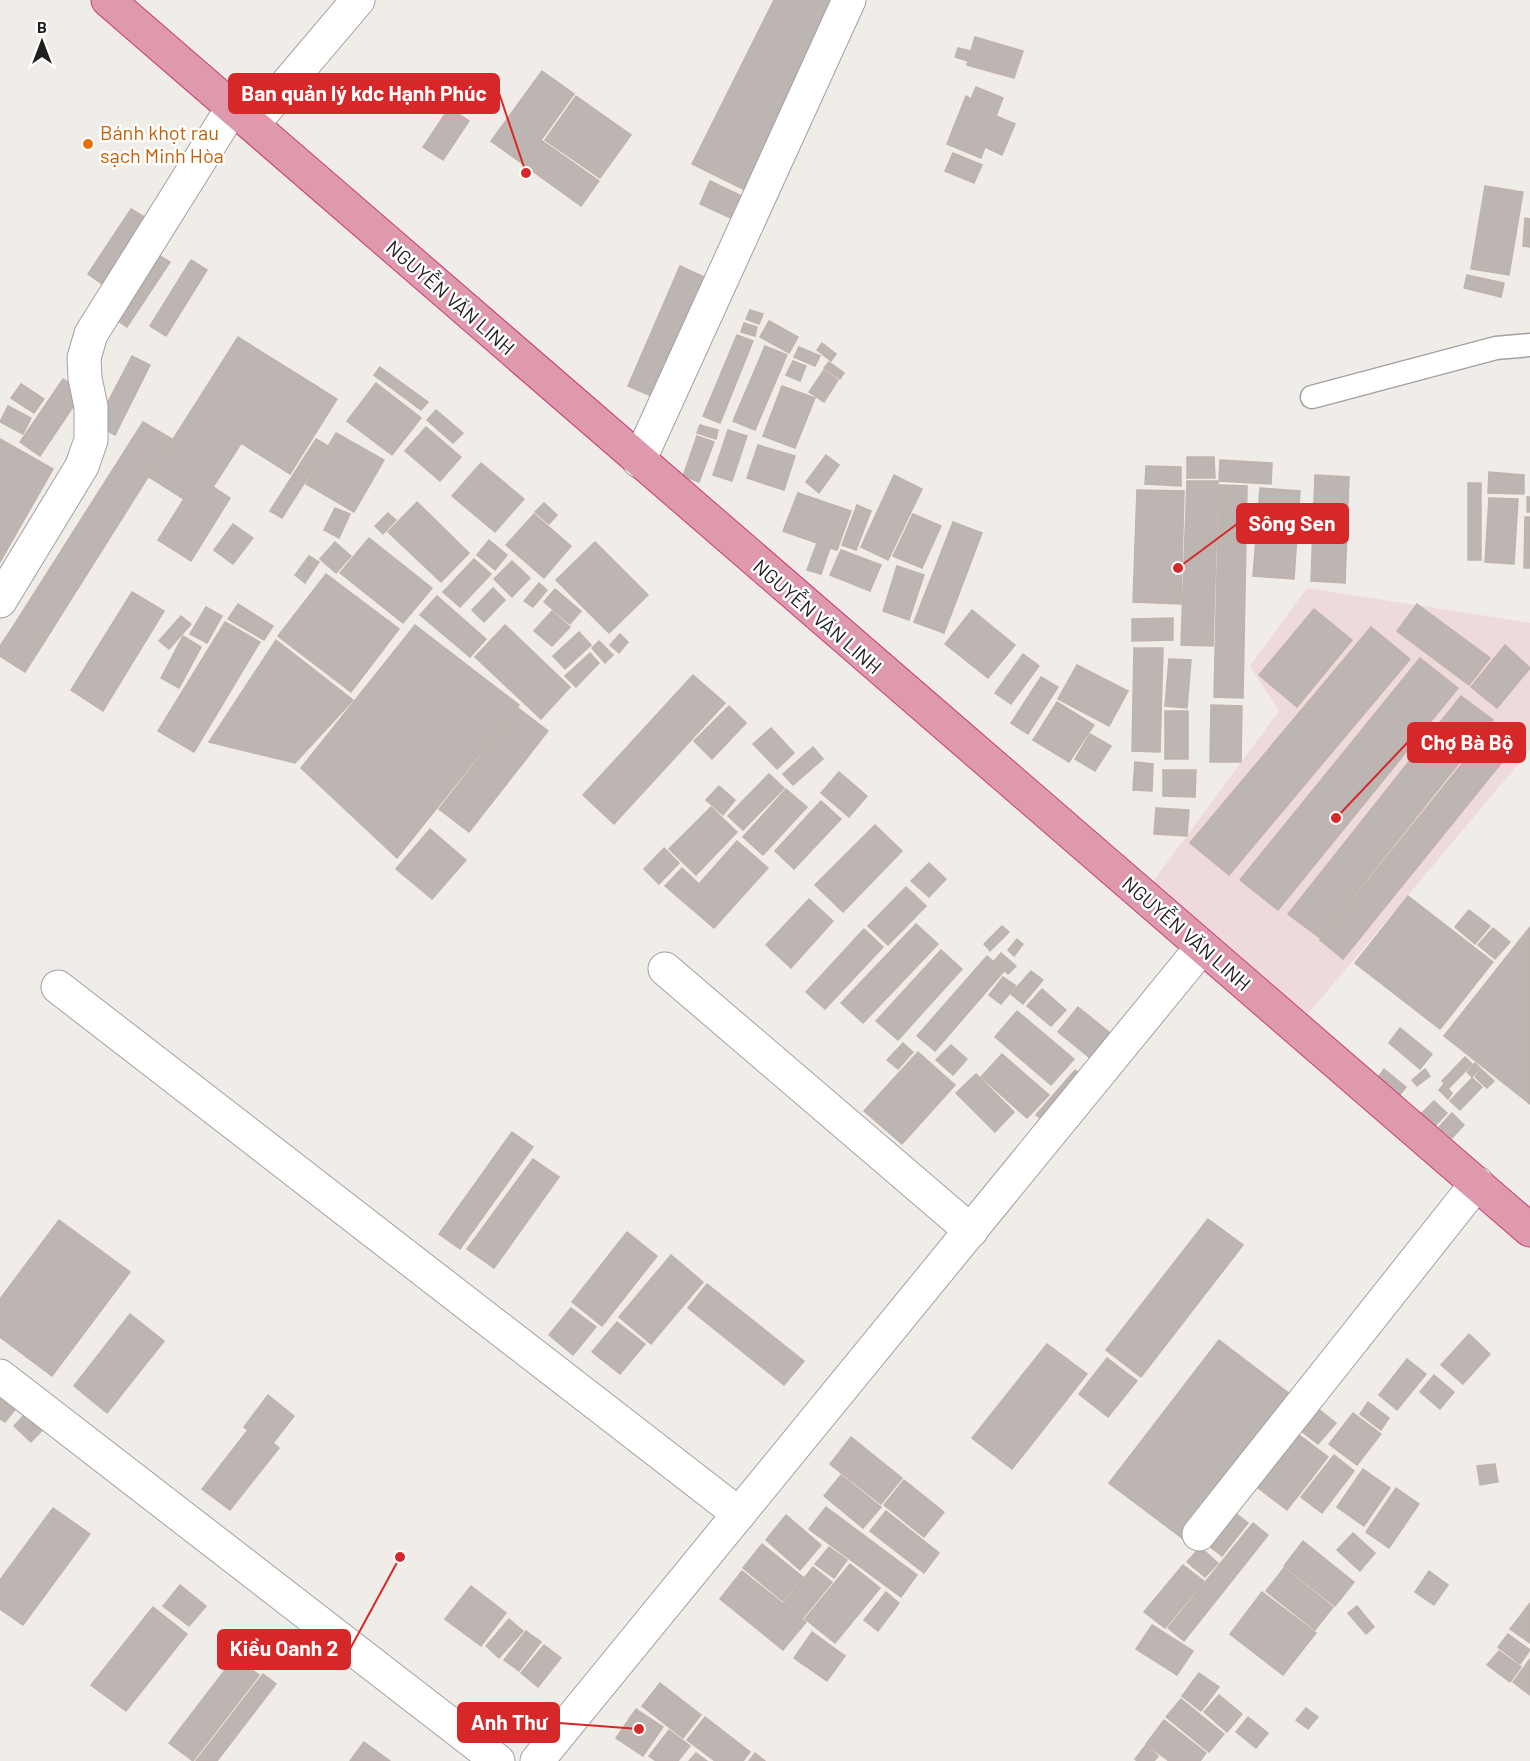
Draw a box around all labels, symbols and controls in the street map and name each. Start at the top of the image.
north arrow [12,12,72,72]
text: B [37,17,47,36]
callout: Ban quản lý kdc Hạnh Phúc [229,74,499,113]
text: Ban quản lý kdc Hạnh Phúc [241,80,487,105]
place label: Bánh khọt rau sạch Minh Hòa [100,120,224,167]
marker: Bánh khọt rau sạch Minh Hòa [81,137,95,151]
street label: NGUYỄN VĂN LINH [382,235,520,359]
callout: Sông Sen [1237,504,1348,543]
text: Sông Sen [1249,510,1335,535]
street label: NGUYỄN VĂN LINH [749,554,887,678]
callout: Chợ Bà Bộ [1408,723,1525,762]
text: Chợ Bà Bộ [1421,729,1513,754]
street label: NGUYỄN VĂN LINH [1118,871,1256,995]
callout: Kiều Oanh 2 [218,1630,350,1669]
text: Kiều Oanh 2 [230,1635,338,1660]
callout: Anh Thư [458,1703,559,1742]
text: Anh Thư [471,1709,549,1734]

